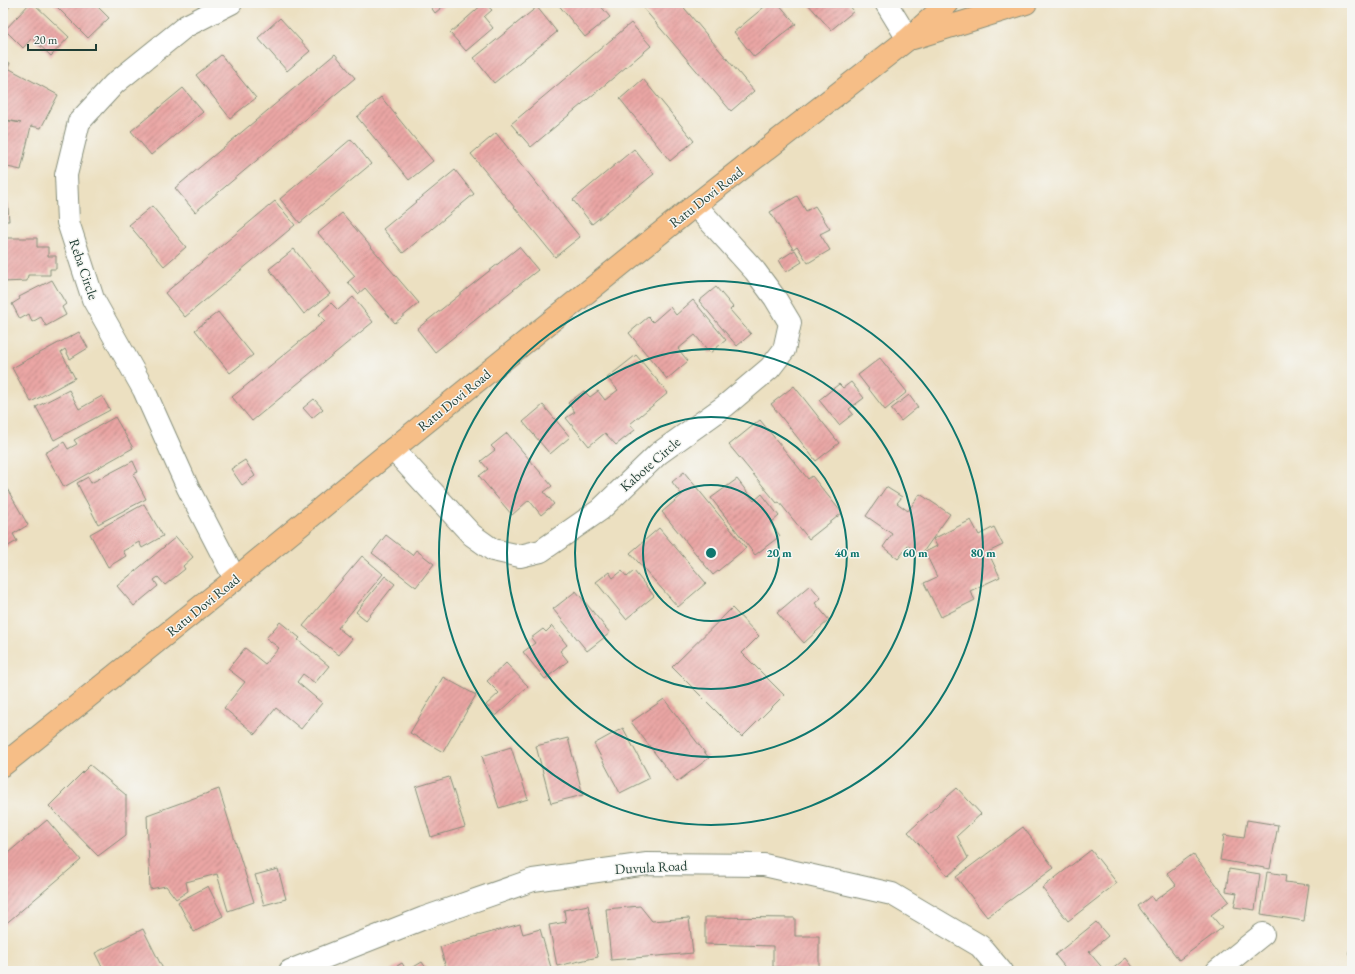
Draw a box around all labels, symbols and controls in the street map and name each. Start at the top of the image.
scale bar [28,26,96,52]
text: 20 m [34,32,58,48]
street label: Ratu Dovi Road [665,162,747,232]
street label: Reba Circle [65,236,103,302]
street label: Ratu Dovi Road [414,364,495,435]
street label: Kabote Circle [616,432,684,495]
text: 20 m [766,545,792,561]
text: 40 m [834,545,860,561]
text: 60 m [902,545,928,561]
text: 80 m [970,545,996,561]
centre of rings [704,546,718,560]
street label: Ratu Dovi Road [163,569,244,640]
street label: Duvula Road [614,856,689,878]

